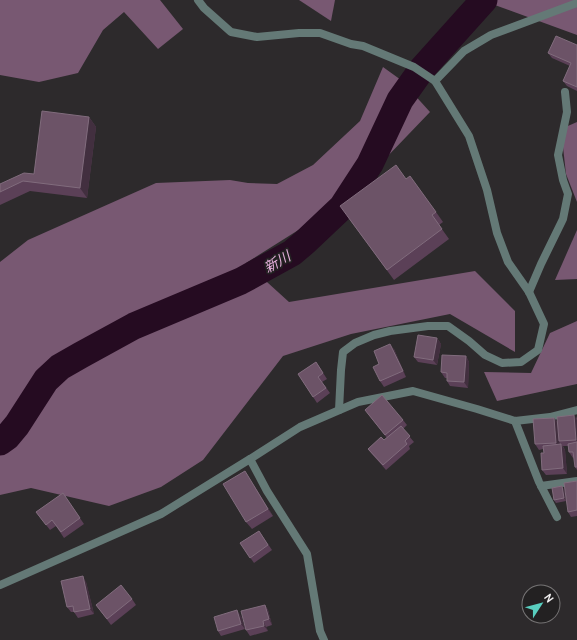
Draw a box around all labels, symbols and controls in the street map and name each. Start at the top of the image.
water label: 新川 [260,246,295,277]
north arrow [521,584,561,624]
text: N [541,591,557,605]

